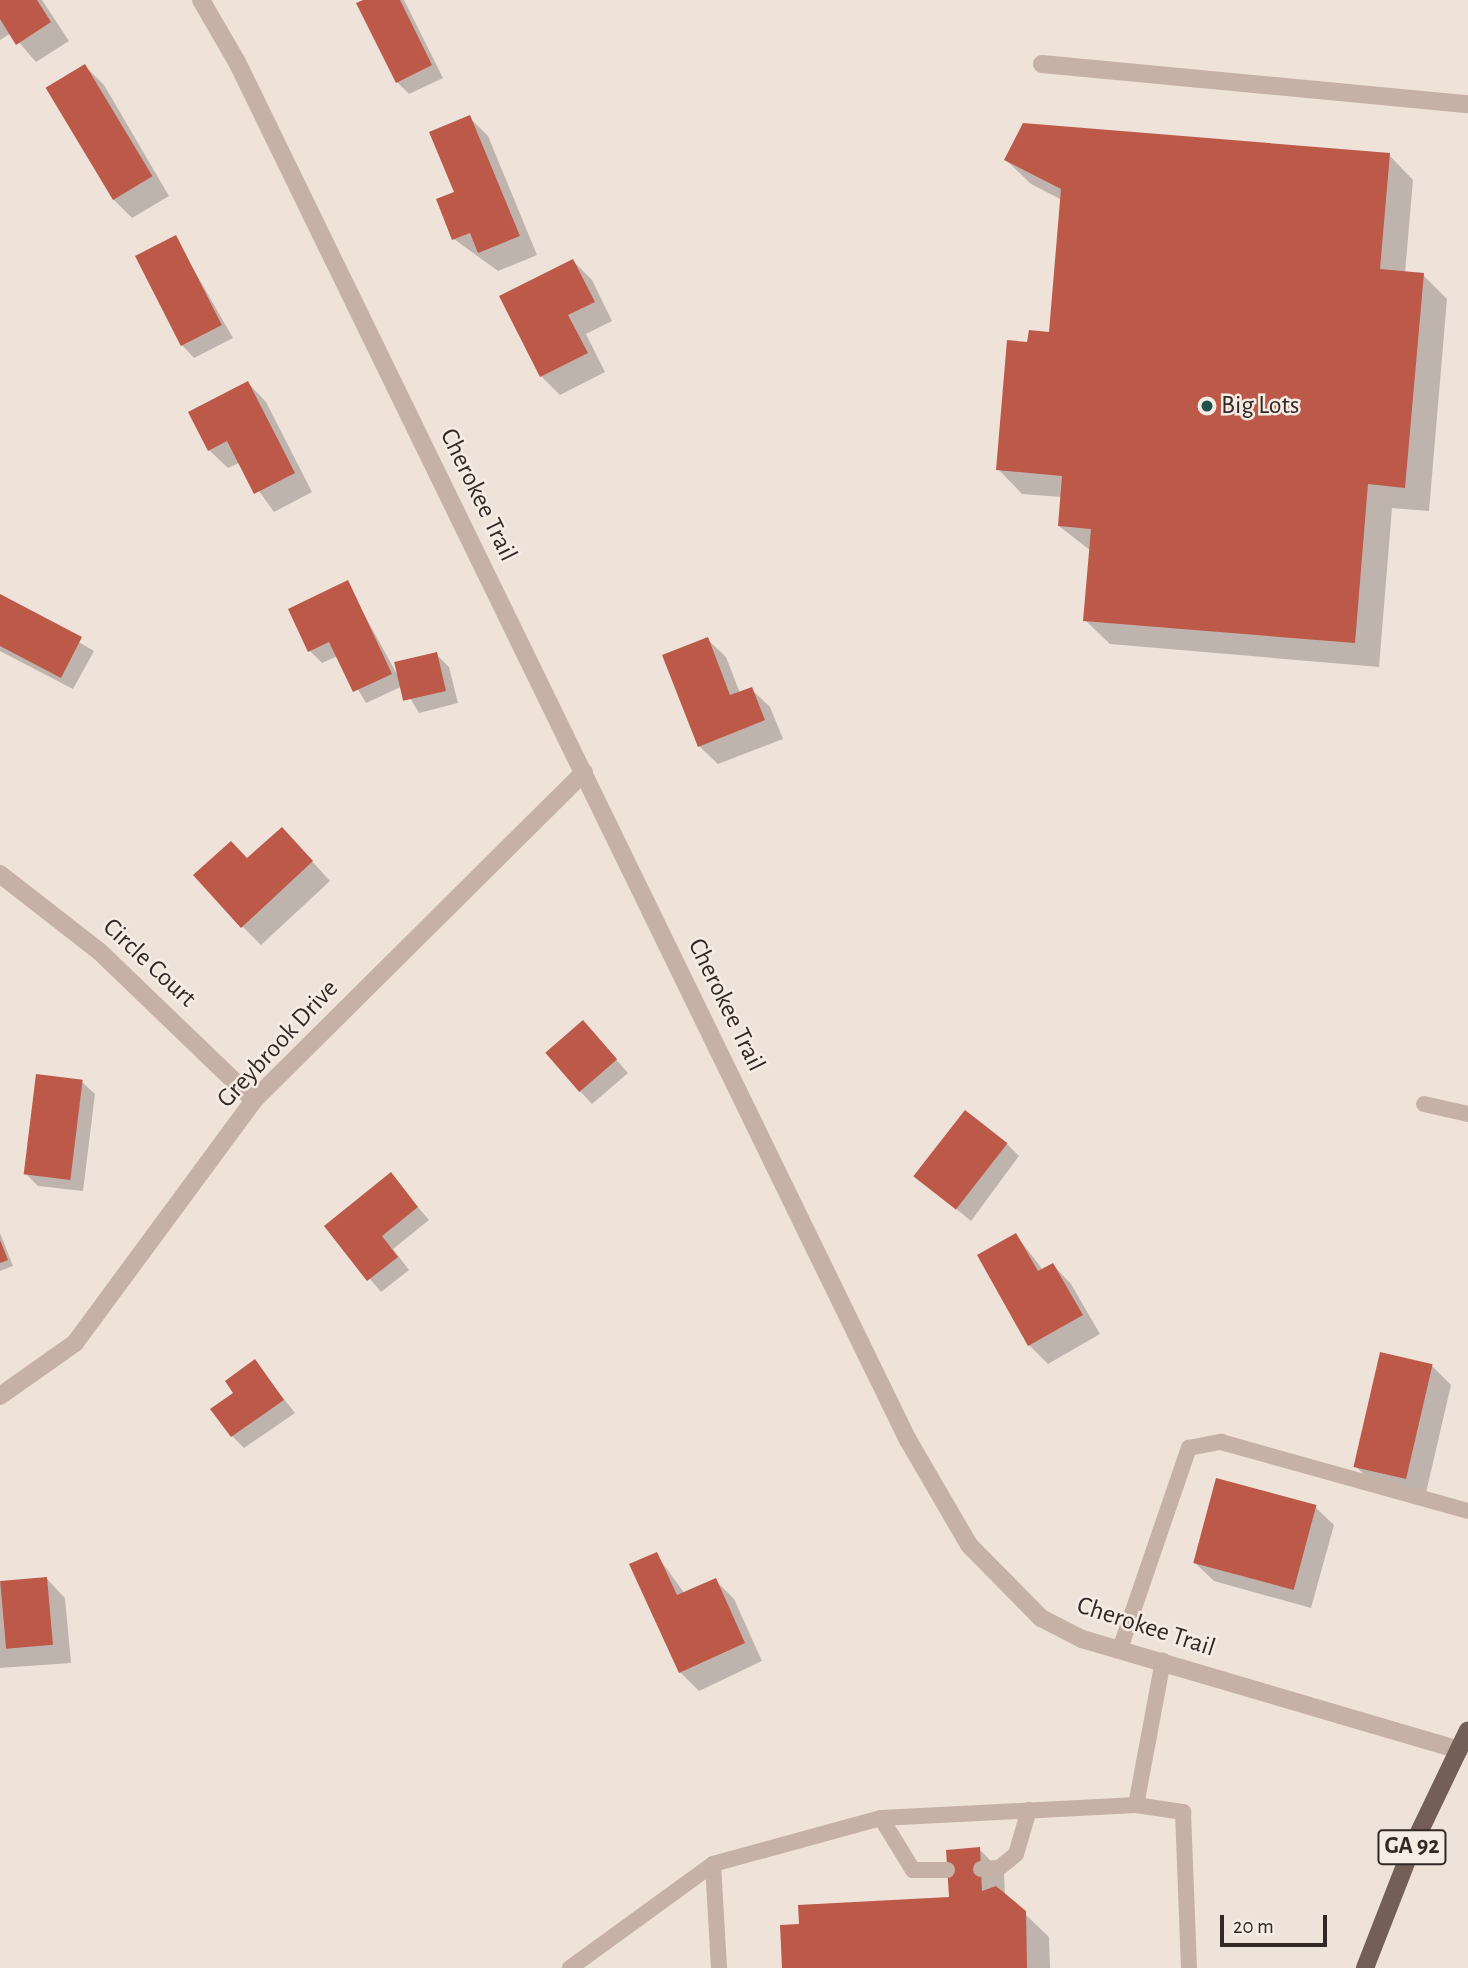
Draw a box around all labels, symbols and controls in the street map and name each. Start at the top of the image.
place label: Big Lots [1221,390,1299,422]
marker: Big Lots [1199,398,1215,414]
street label: Cherokee Trail [432,424,524,566]
street label: Circle Court [96,912,202,1014]
street label: Cherokee Trail [680,934,772,1076]
street label: Greybrook Drive [211,973,345,1115]
street label: Cherokee Trail [1073,1590,1219,1664]
road number: GA 92 [1377,1826,1447,1868]
scale bar [1223,1902,1330,1946]
text: 20 m [1233,1916,1274,1937]

